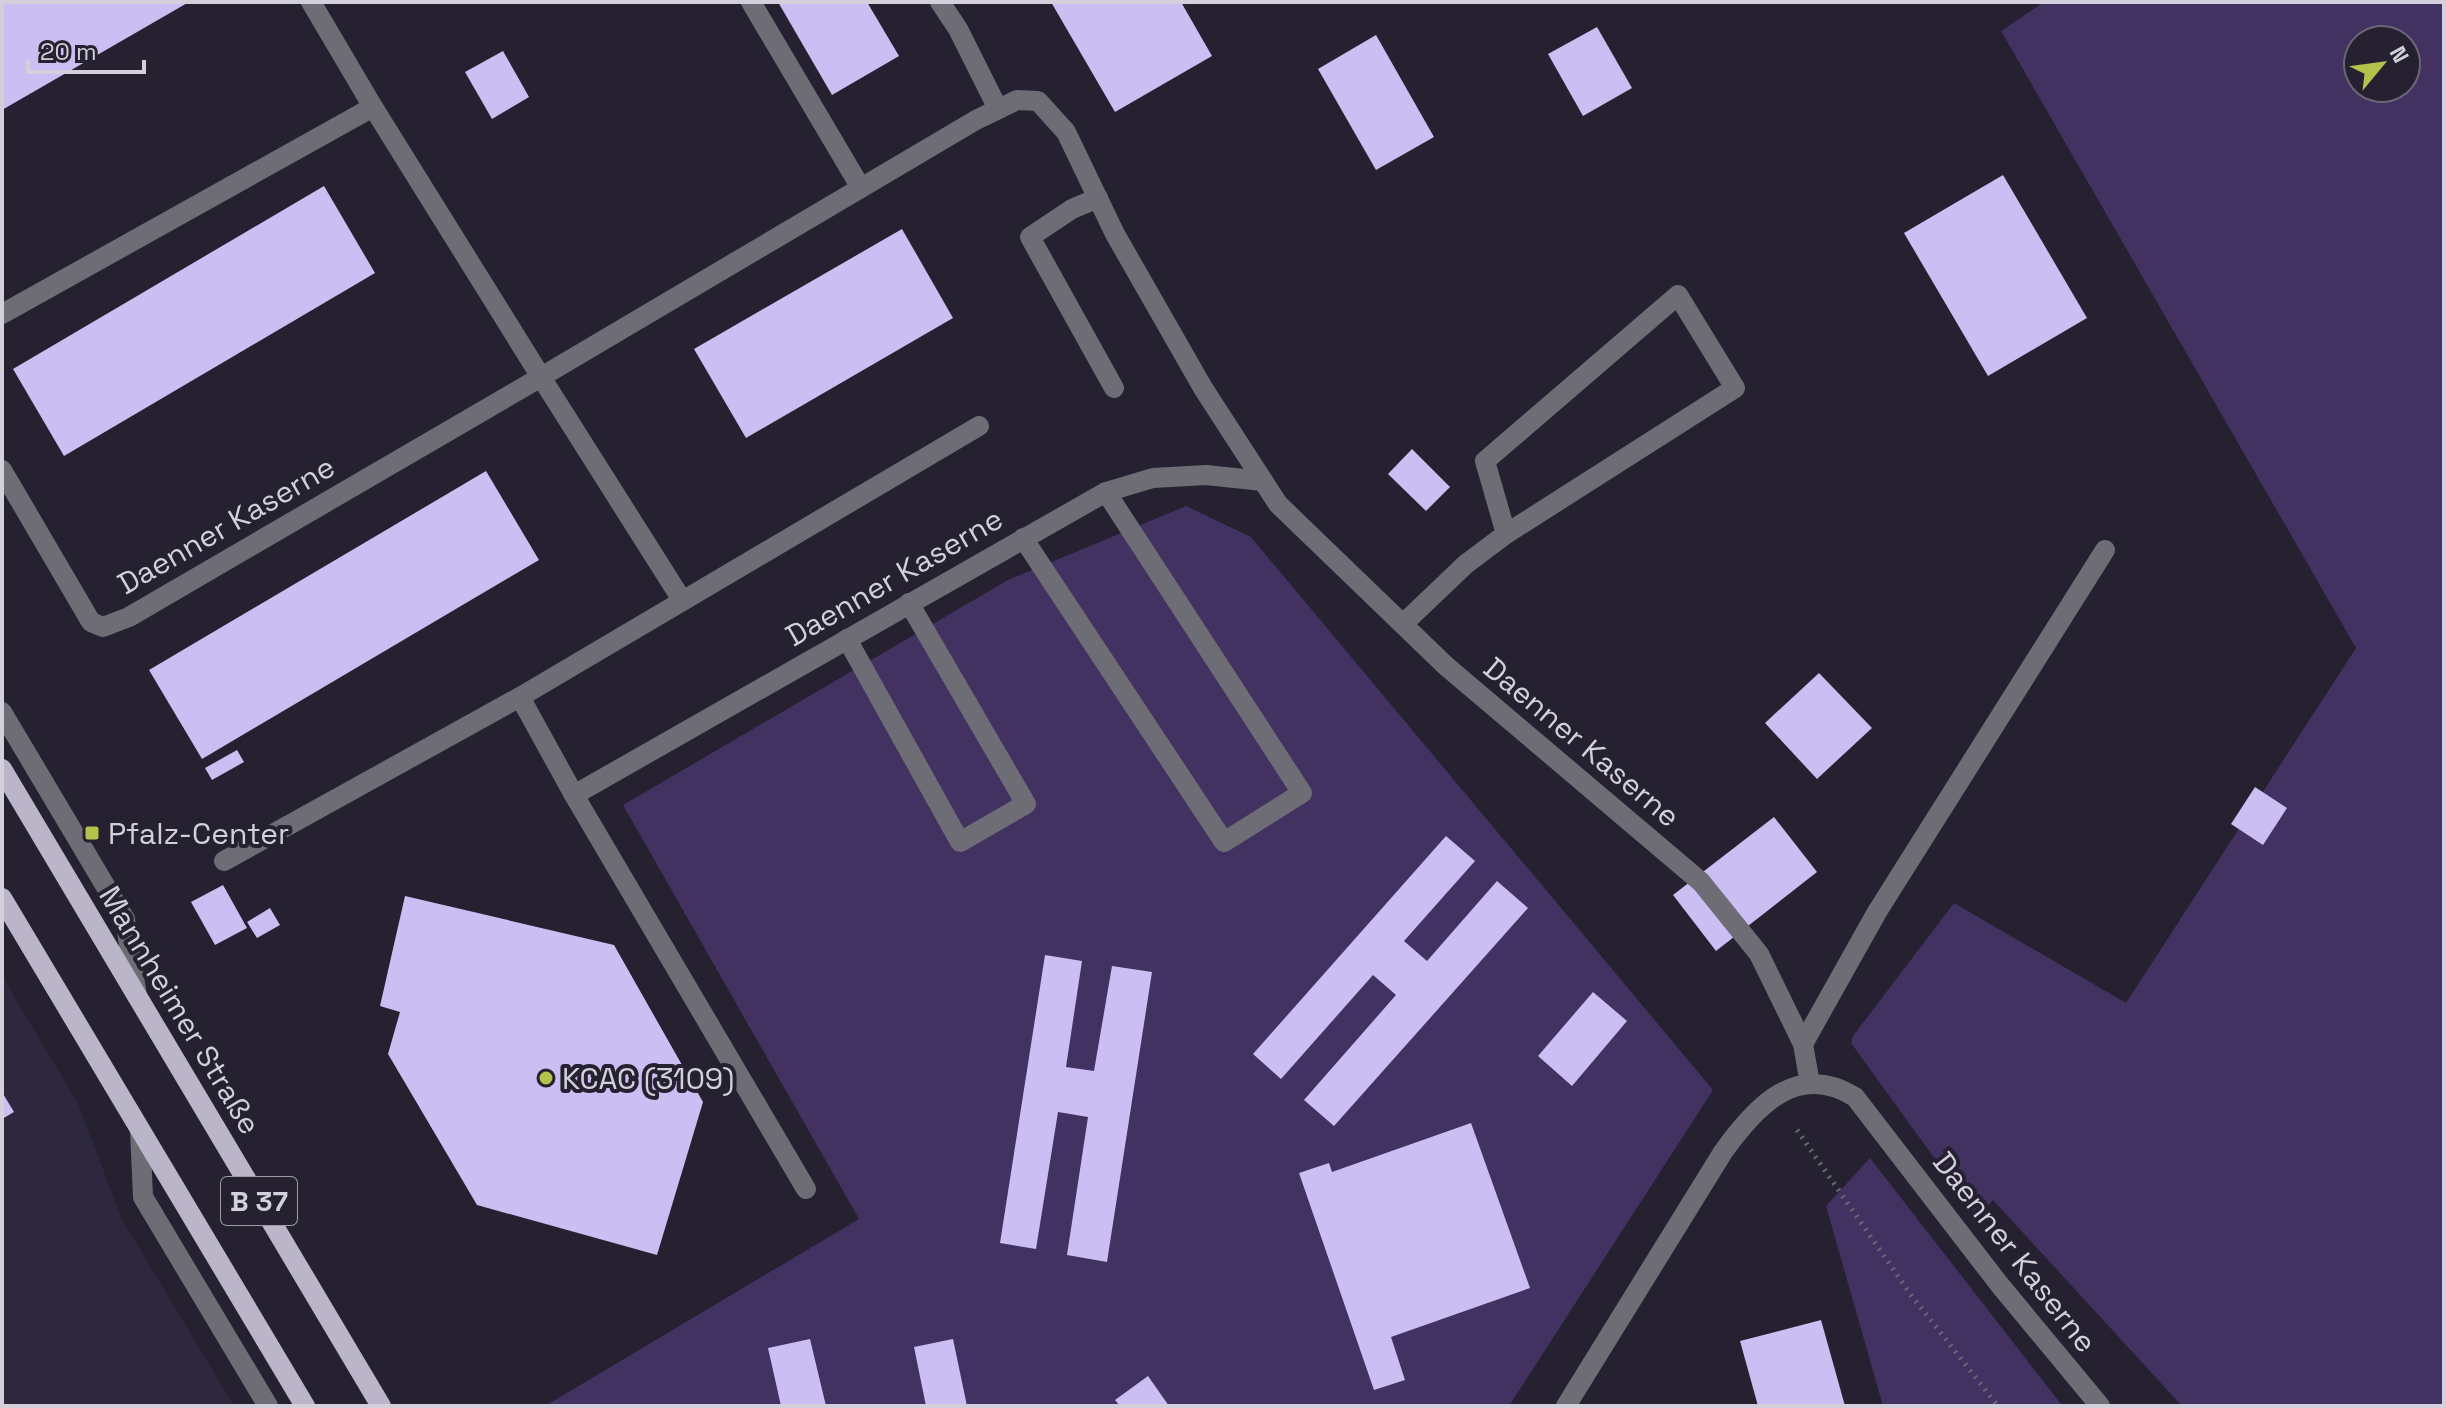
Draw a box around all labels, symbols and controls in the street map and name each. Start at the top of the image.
scale bar [28,24,144,74]
north arrow [2342,24,2422,104]
text: 20 m [40,36,97,67]
text: N [2384,41,2415,68]
street label: Daenner Kaserne [110,447,342,603]
street label: Daenner Kaserne [778,499,1010,655]
street label: Daenner Kaserne [1476,648,1688,836]
place label: Pfalz-Center [108,814,289,853]
marker: Pfalz-Center [83,824,101,842]
street label: Mannheimer Straße [90,879,270,1141]
place label: KCAC (3109) [562,1059,734,1098]
marker: KCAC (3109) [537,1069,555,1087]
street label: Daenner Kaserne [1924,1144,2106,1360]
road number: B 37 [221,1177,297,1225]

